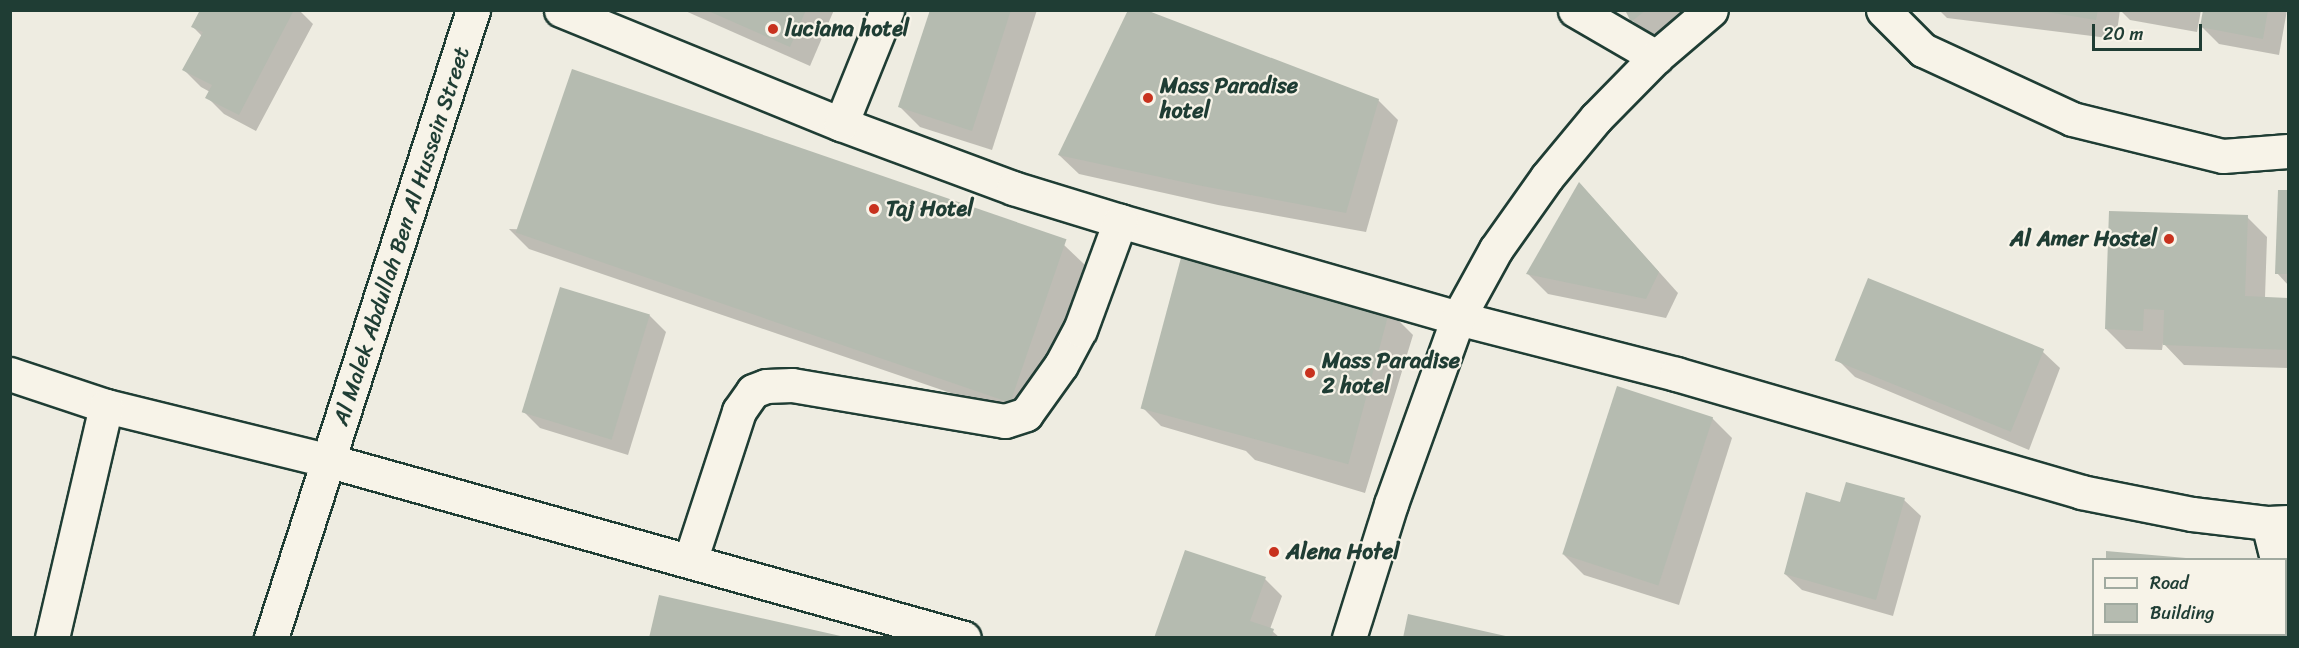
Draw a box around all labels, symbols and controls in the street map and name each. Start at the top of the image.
scale bar [2095,12,2204,50]
place label: luciana hotel [785,16,910,42]
text: 20 m [2103,18,2143,50]
marker: luciana hotel [766,22,780,36]
street label: Al Malek Abdullah Ben Al Hussein Street [327,43,475,429]
place label: Mass Paradise hotel [1160,72,1297,124]
marker: Mass Paradise hotel [1141,91,1155,105]
place label: Taj Hotel [886,196,974,222]
marker: Taj Hotel [867,202,881,216]
place label: Al Amer Hostel [2009,226,2157,252]
marker: Al Amer Hostel [2162,232,2176,246]
place label: Mass Paradise 2 hotel [1322,347,1459,398]
marker: Mass Paradise 2 hotel [1303,366,1317,380]
place label: Alena Hotel [1286,539,1401,565]
marker: Alena Hotel [1267,545,1281,559]
legend [2092,558,2287,636]
text: Road [2150,567,2189,599]
text: Building [2150,597,2214,629]

